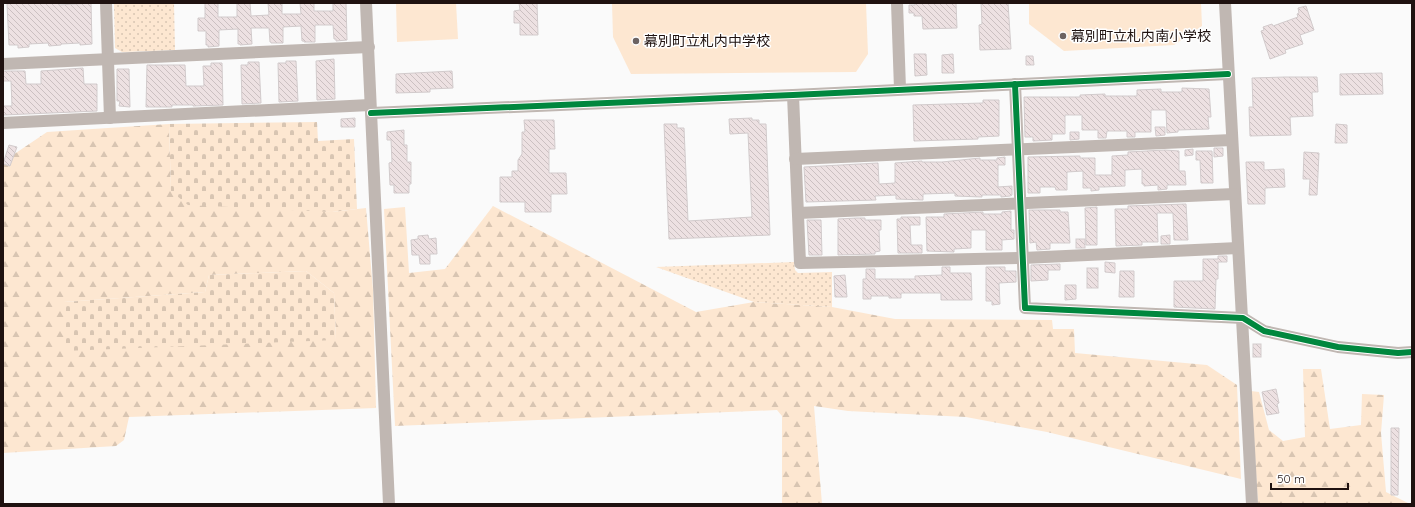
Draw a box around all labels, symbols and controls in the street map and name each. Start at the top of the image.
place label: 幕別町立札内南小学校 [1071,27,1211,45]
marker: 幕別町立札内南小学校 [1058,31,1068,41]
place label: 幕別町立札内中学校 [644,32,770,50]
marker: 幕別町立札内中学校 [631,36,641,46]
scale bar [1271,465,1348,491]
text: 50 m [1277,471,1305,486]

